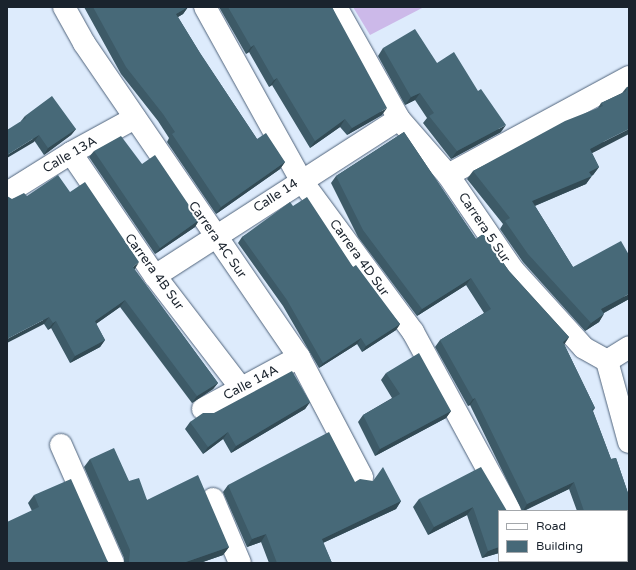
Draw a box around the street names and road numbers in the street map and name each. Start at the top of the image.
street label: Calle 13A [40,133,100,177]
street label: Calle 14 [251,176,301,216]
street label: Carrera 5 Sur [455,190,513,266]
street label: Carrera 4C Sur [185,198,249,282]
street label: Carrera 4D Sur [326,217,392,299]
street label: Carrera 4B Sur [121,231,187,313]
street label: Calle 14A [221,362,281,404]

